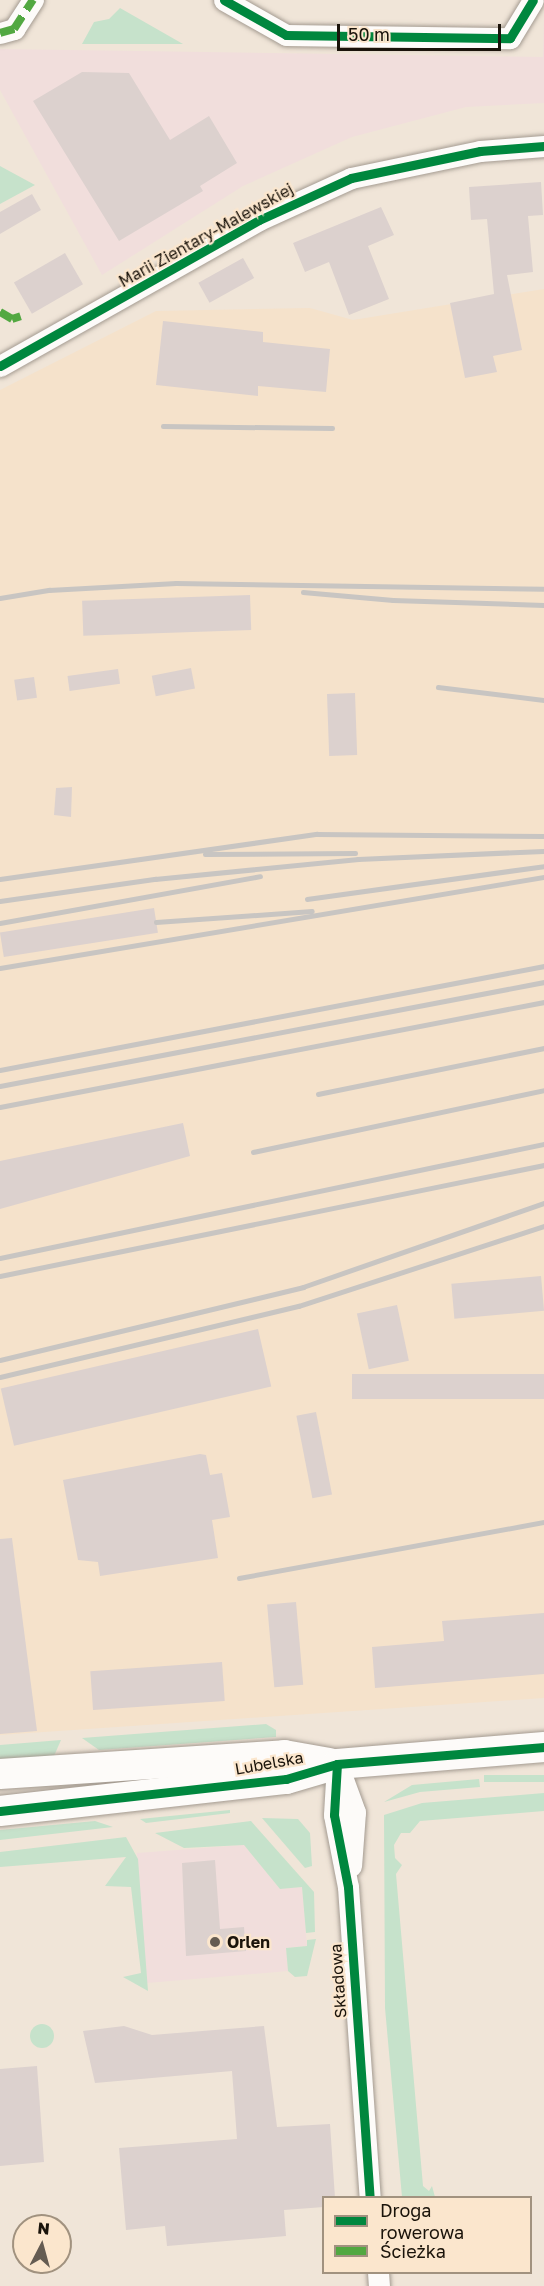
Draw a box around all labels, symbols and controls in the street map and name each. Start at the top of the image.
scale bar [340,12,504,50]
text: 50 m [348,23,390,45]
street label: Marii Zientary-Malewskiej [115,179,297,291]
street label: Lubelska [233,1748,305,1778]
place label: Orlen [227,1932,270,1952]
marker: Orlen [208,1935,222,1949]
street label: Składowa [326,1943,350,2019]
legend [322,2196,532,2274]
text: Droga rowerowa [380,2199,464,2243]
north arrow [12,2214,72,2274]
text: N [37,2218,51,2239]
text: Ścieżka [380,2240,446,2262]

